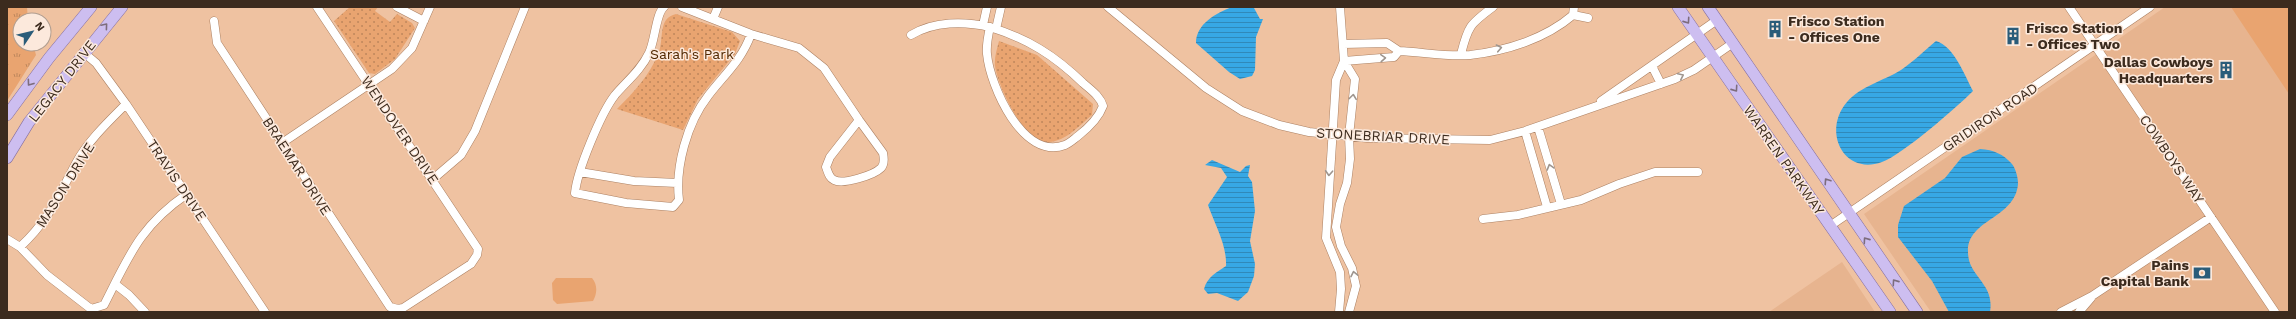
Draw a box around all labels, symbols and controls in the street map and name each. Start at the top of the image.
north arrow [12,12,52,52]
place label: Frisco Station - Offices One [1788,13,1885,45]
one-way arrow [1682,17,1690,24]
text: N [32,19,47,34]
building icon: Frisco Station - Offices One [1765,19,1785,39]
place label: Frisco Station - Offices Two [2026,20,2123,52]
one-way arrow [101,23,108,30]
building icon: Frisco Station - Offices Two [2003,26,2023,46]
street label: LEGACY DRIVE [25,37,99,125]
one-way arrow [1496,45,1502,53]
park label: Sarah's Park [650,46,734,62]
one-way arrow [1380,54,1386,63]
place label: Dallas Cowboys Headquarters [2104,54,2214,86]
building icon: Dallas Cowboys Headquarters [2216,60,2236,80]
street label: WENDOVER DRIVE [358,73,442,187]
one-way arrow [1677,73,1684,81]
one-way arrow [27,79,35,86]
street label: GRIDIRON ROAD [1939,79,2041,155]
one-way arrow [1730,85,1738,92]
one-way arrow [1348,94,1357,100]
street label: WARREN PARKWAY [1740,102,1828,218]
street label: COWBOYS WAY [2137,112,2207,206]
street label: BRAEMAR DRIVE [259,114,335,218]
street label: STONEBRIAR DRIVE [1316,125,1450,147]
street label: TRAVIS DRIVE [144,136,210,224]
street label: MASON DRIVE [32,140,98,230]
one-way arrow [1546,163,1555,170]
one-way arrow [1325,170,1333,176]
one-way arrow [1824,178,1832,185]
one-way arrow [1864,237,1871,244]
place label: Pains Capital Bank [2101,257,2190,289]
bank icon: Pains Capital Bank [2192,263,2212,283]
one-way arrow [1350,271,1358,277]
one-way arrow [1893,279,1900,286]

